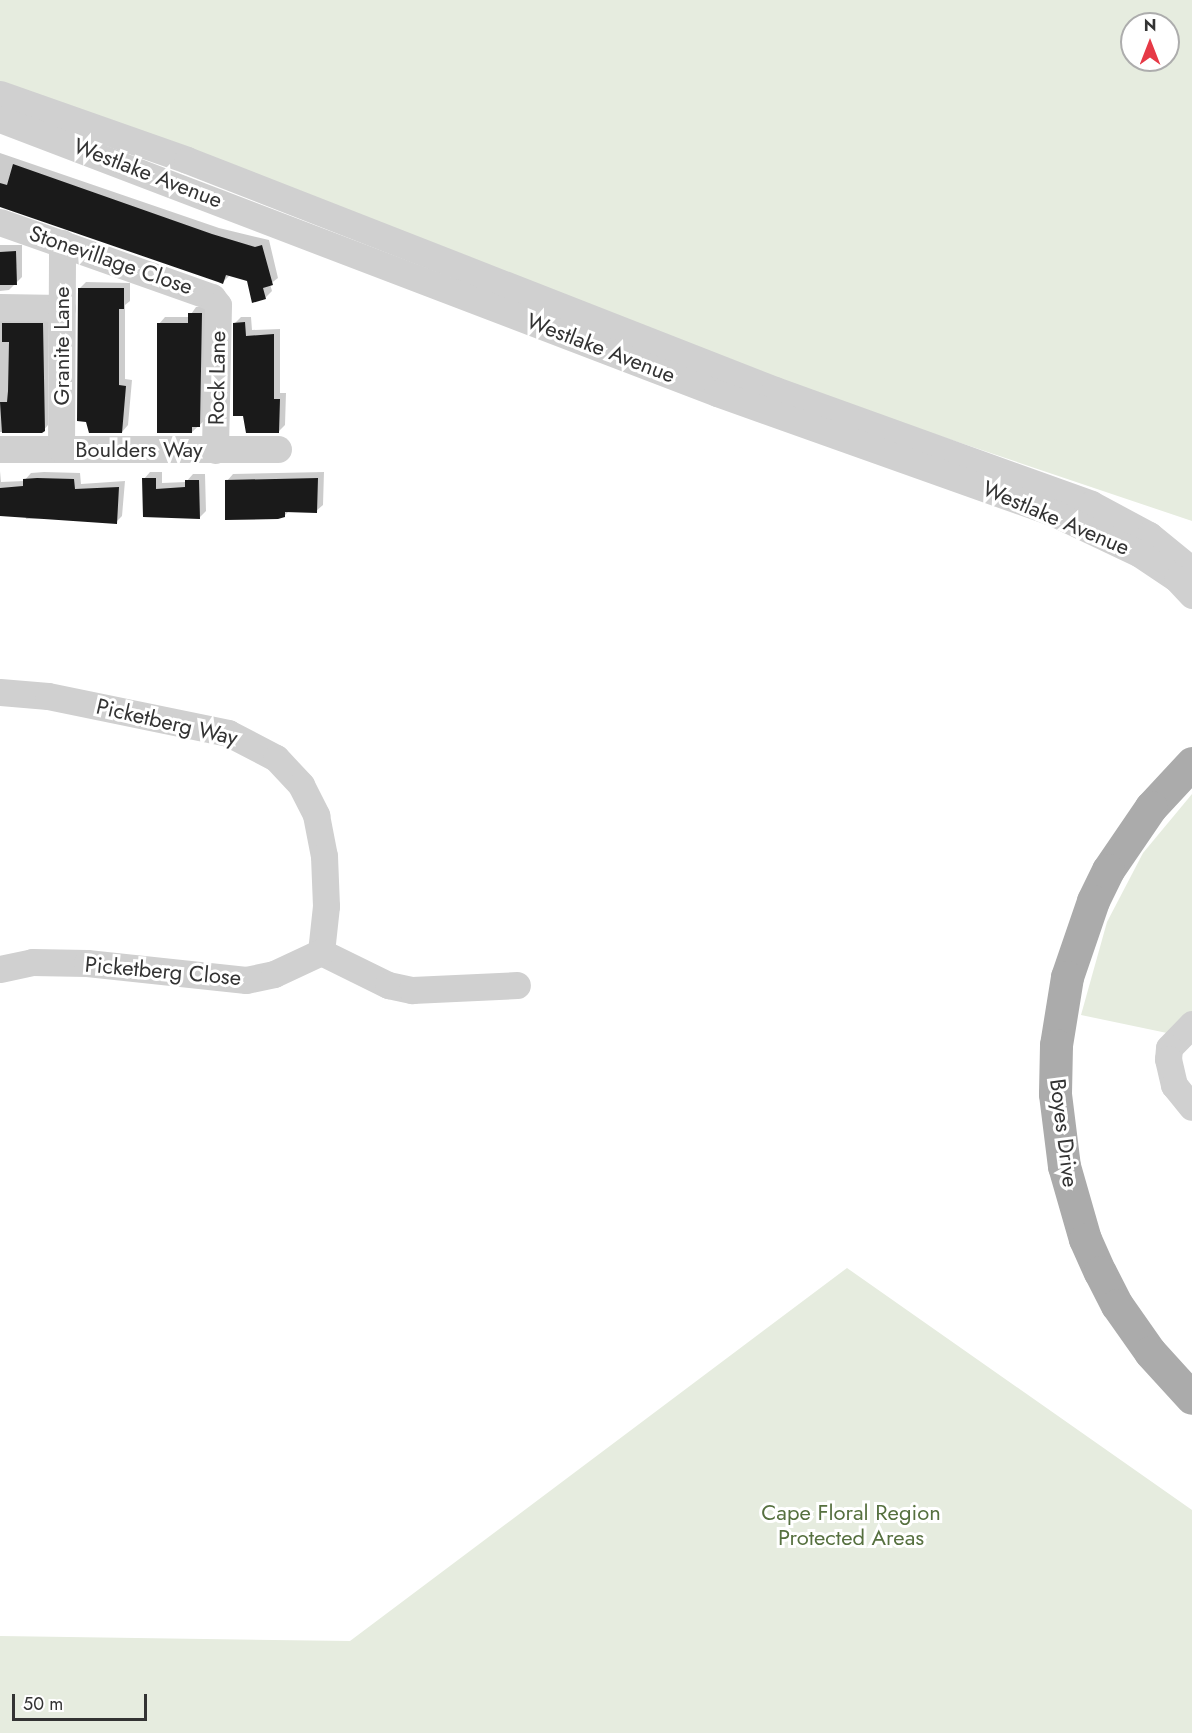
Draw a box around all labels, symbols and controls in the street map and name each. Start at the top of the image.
north arrow [1120,12,1180,72]
text: N [1144,14,1156,37]
street label: Westlake Avenue [70,133,226,213]
street label: Stonevillage Close [26,220,196,300]
street label: Granite Lane [49,286,75,406]
street label: Westlake Avenue [523,308,679,388]
street label: Rock Lane [203,331,231,425]
street label: Boulders Way [75,437,203,463]
street label: Westlake Avenue [979,475,1133,561]
street label: Picketberg Way [94,693,240,751]
street label: Picketberg Close [84,951,242,991]
street label: Boyes Drive [1044,1077,1084,1189]
park label: Cape Floral Region Protected Areas [761,1499,941,1550]
scale bar [15,1682,150,1720]
text: 50 m [23,1691,63,1717]

